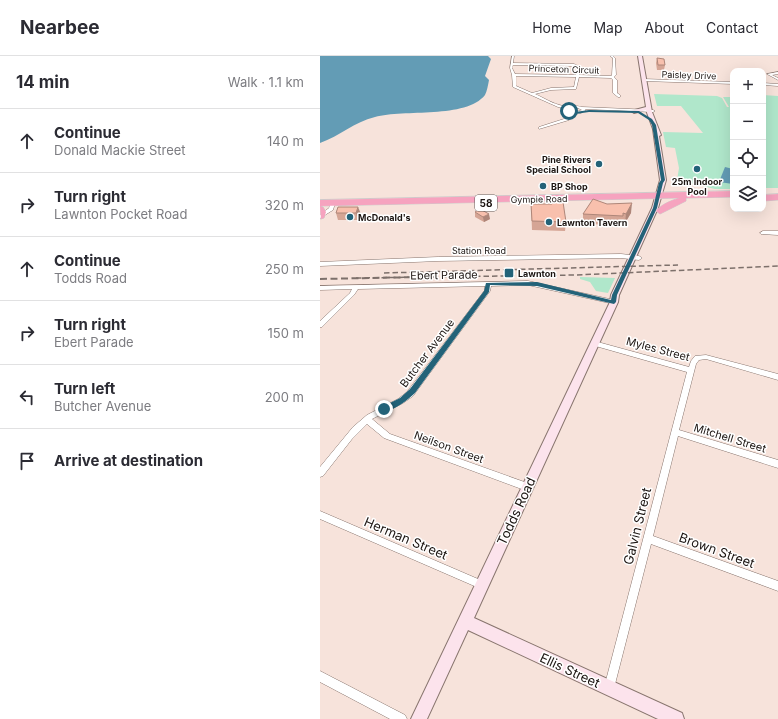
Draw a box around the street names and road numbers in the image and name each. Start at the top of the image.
street label: Princeton Circuit [528,62,600,76]
street label: Paisley Drive [661,69,717,81]
street label: Gympie Road [510,193,568,205]
road number: 58 [475,195,497,211]
street label: Station Road [452,245,506,256]
street label: Ebert Parade [410,267,478,283]
street label: Butcher Avenue [397,316,457,390]
street label: Myles Street [625,334,692,364]
street label: Mitchell Street [692,420,768,456]
street label: Neilson Street [412,428,486,466]
street label: Todds Road [493,475,539,547]
street label: Galvin Street [620,486,654,566]
street label: Herman Street [362,513,450,563]
street label: Brown Street [677,529,757,571]
street label: Ellis Street [537,649,603,691]

